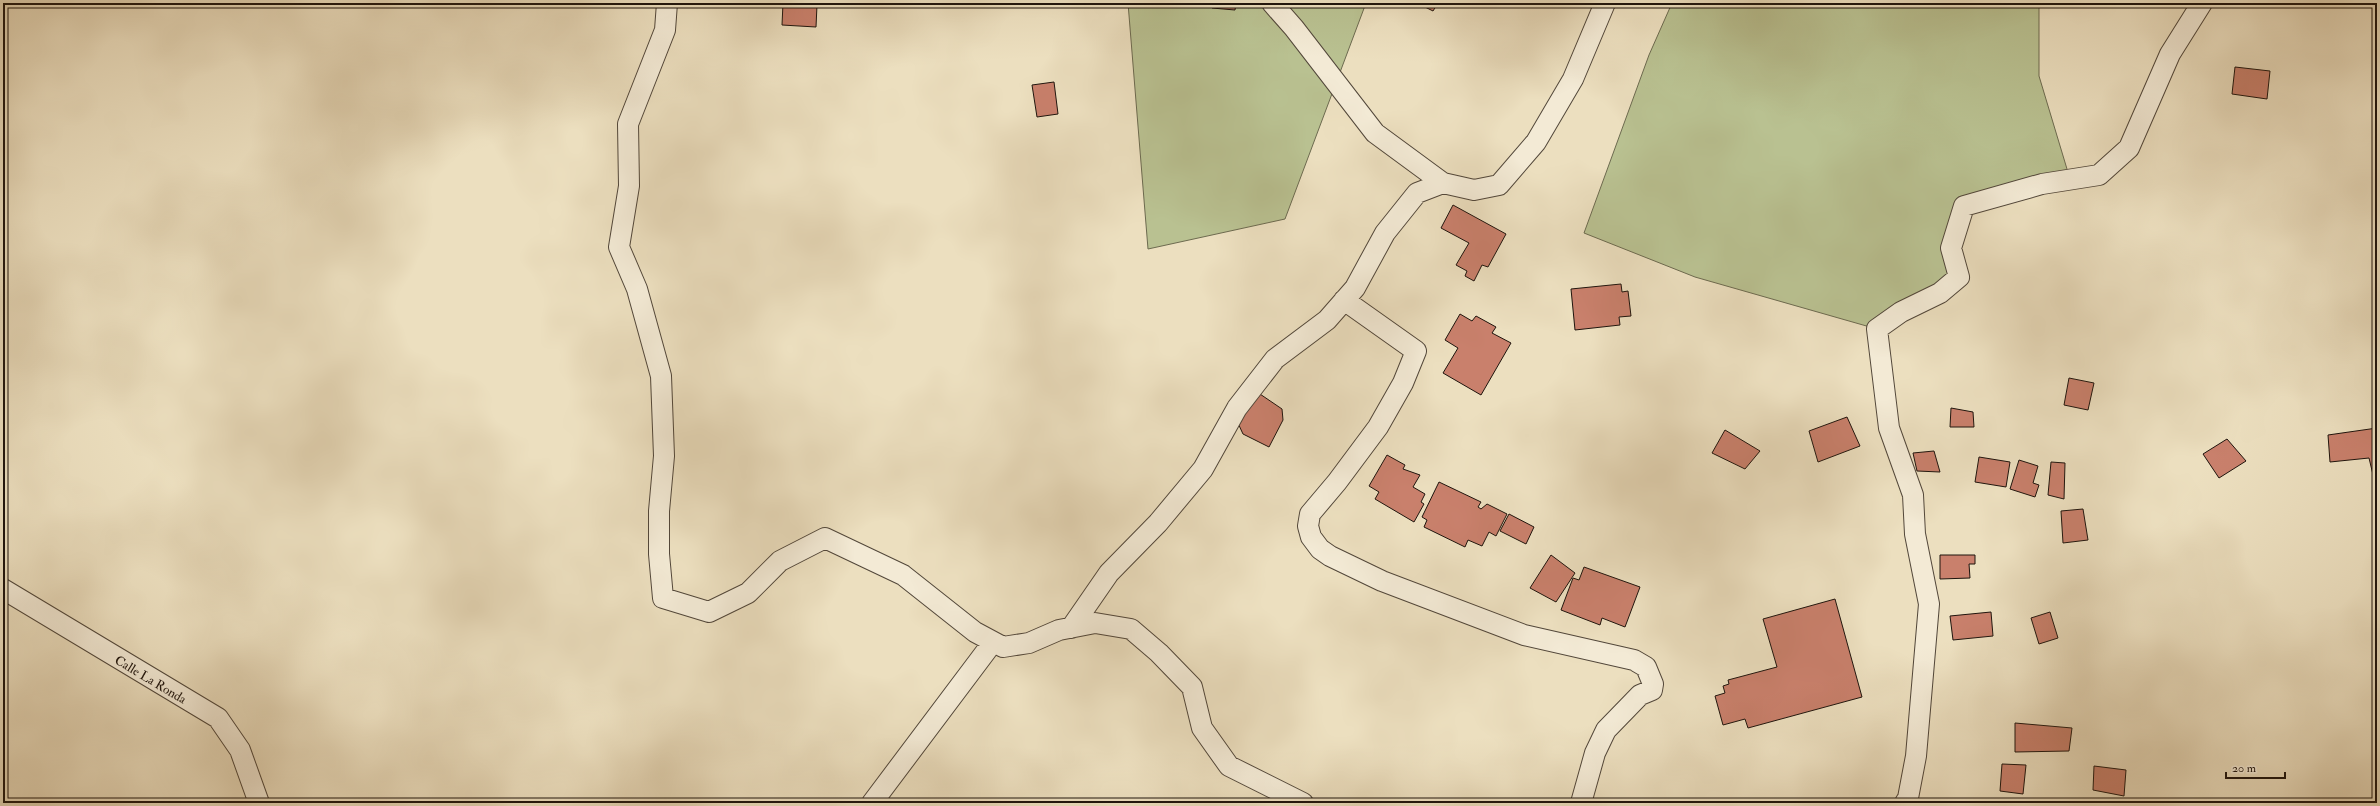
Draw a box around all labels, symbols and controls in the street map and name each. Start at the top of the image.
street label: Calle La Ronda [112,652,190,708]
scale bar [2226,754,2285,780]
text: 20 m [2232,761,2257,776]

